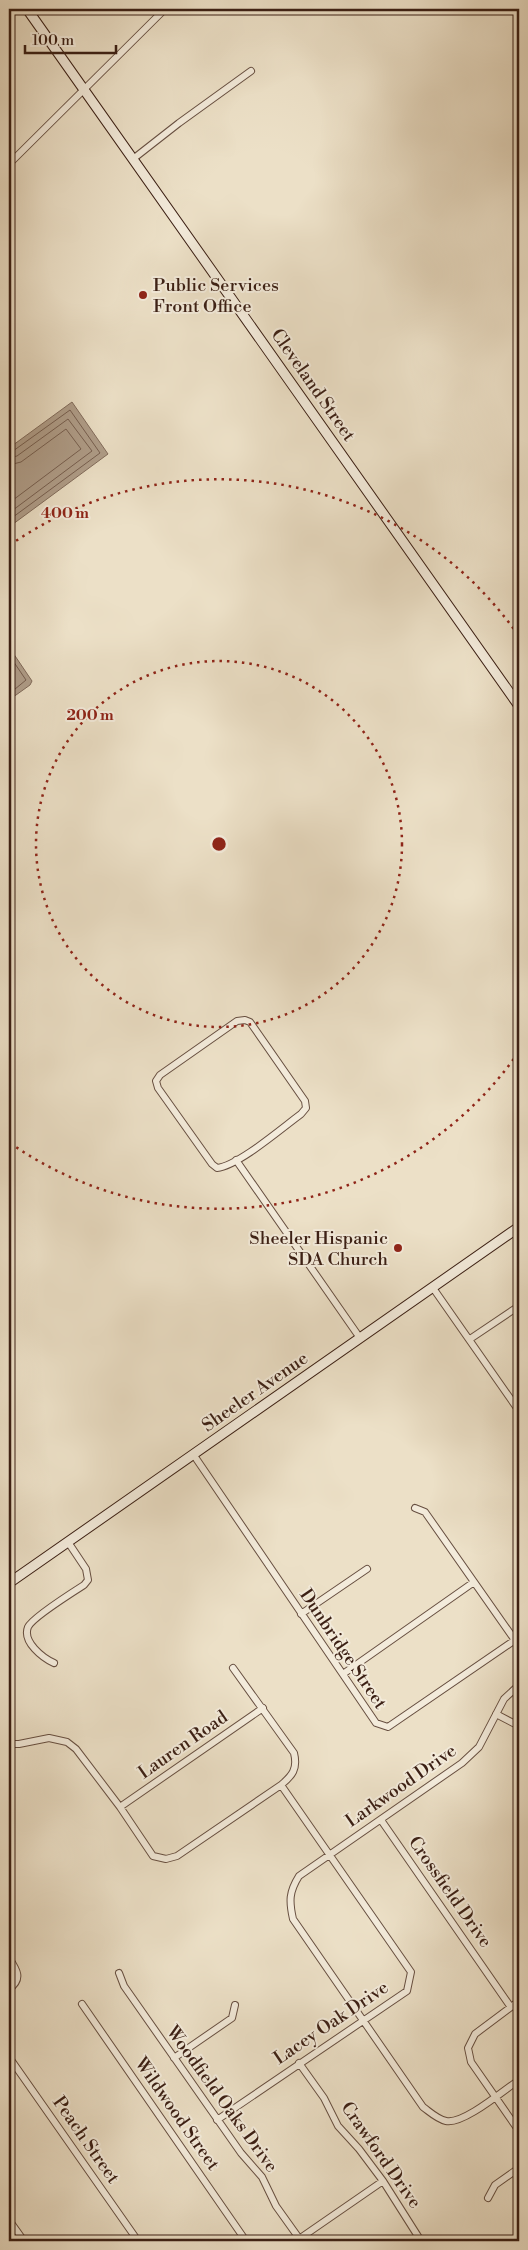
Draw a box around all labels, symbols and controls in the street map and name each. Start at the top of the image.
scale bar [25,22,116,54]
text: 100 m [32,31,74,50]
place label: Public Services Front Office [153,274,279,318]
marker: Public Services Front Office [137,289,149,301]
street label: Cleveland Street [266,324,361,446]
text: 400 m [41,504,89,523]
text: 200 m [66,706,114,725]
centre of rings [210,835,228,853]
place label: Sheeler Hispanic SDA Church [249,1227,388,1271]
marker: Sheeler Hispanic SDA Church [392,1242,404,1254]
street label: Sheeler Avenue [197,1347,313,1437]
street label: Dunbridge Street [294,1584,392,1714]
street label: Lauren Road [134,1705,233,1784]
street label: Larkwood Drive [341,1739,461,1833]
street label: Crossfield Drive [403,1832,497,1952]
street label: Lacey Oak Drive [269,1976,393,2070]
street label: Woodfield Oaks Drive [160,2020,283,2177]
street label: Wildwood Street [129,2052,225,2175]
street label: Peach Street [47,2092,125,2189]
street label: Crawford Drive [336,2097,426,2213]

